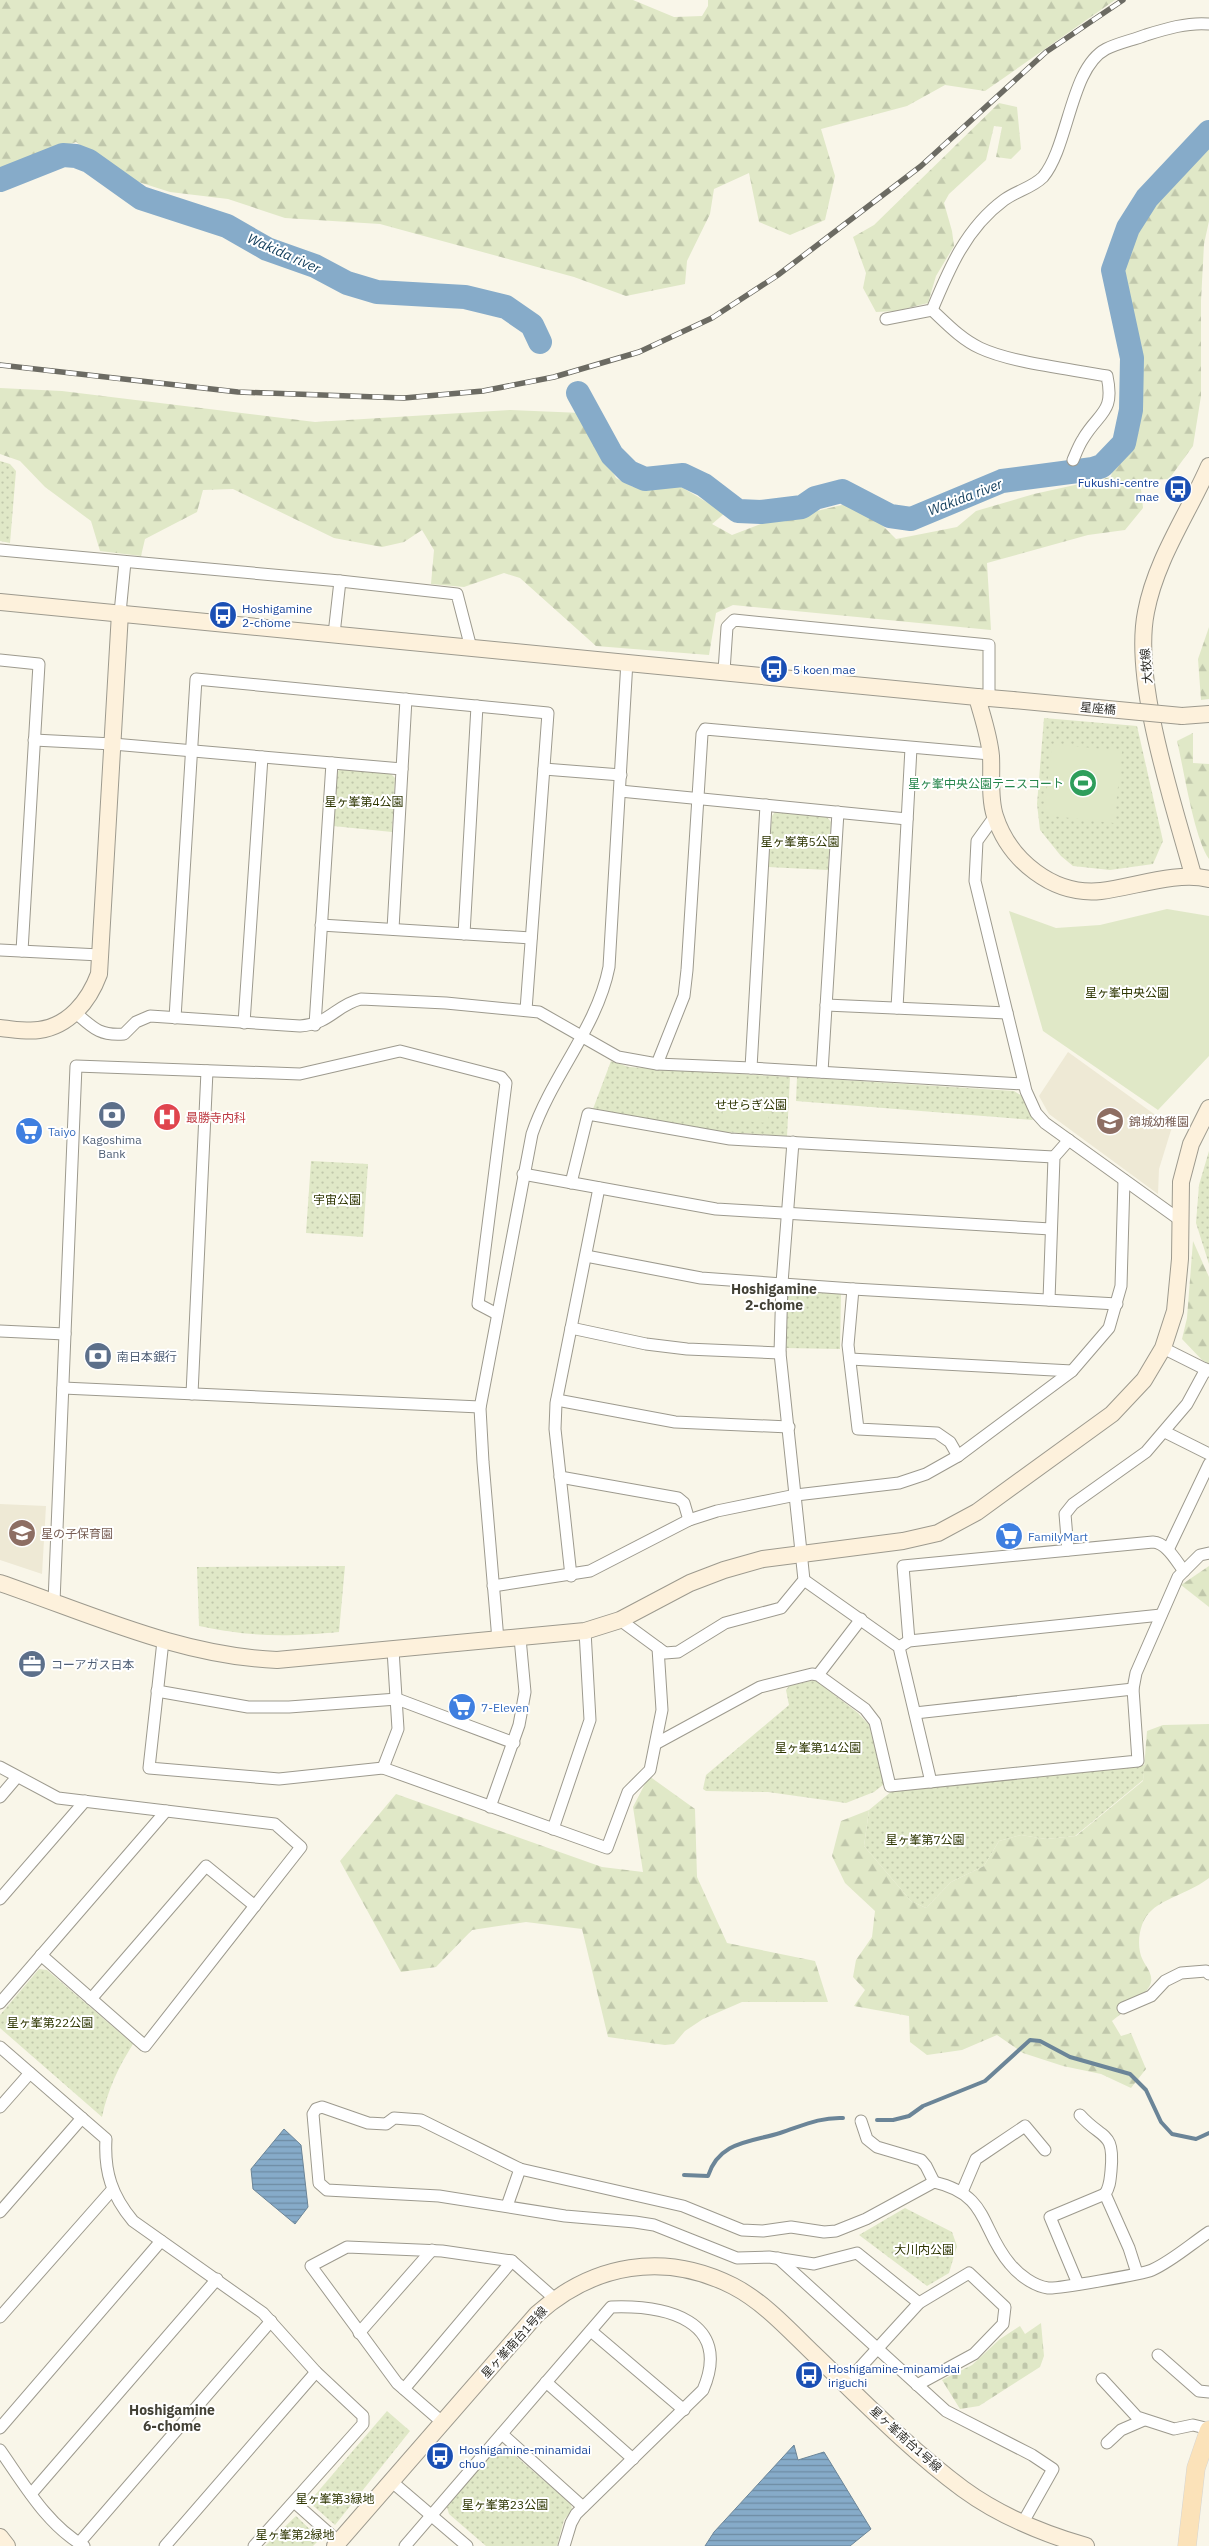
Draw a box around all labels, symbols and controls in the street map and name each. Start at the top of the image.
water label: Wakida river [245,229,324,278]
water label: Wakida river [925,474,1006,519]
bus stop icon: Fukushi-centre mae [1163,474,1193,504]
place label: Fukushi-centre mae [1078,475,1159,504]
bus stop icon: Hoshigamine 2-chome [208,600,238,630]
place label: Hoshigamine 2-chome [242,601,313,630]
street label: 大牧線 [1137,647,1155,685]
bus stop icon: 5 koen mae [759,654,789,684]
place label: 5 koen mae [793,662,856,677]
street label: 星座橋 [1079,699,1117,717]
sports icon: 星ヶ峯中央公園テニスコート [1068,768,1098,798]
place label: 星ヶ峯中央公園テニスコート [908,776,1064,791]
park label: 星ヶ峯第4公園 [324,794,404,809]
park label: 星ヶ峯第5公園 [760,834,840,849]
park label: 星ヶ峯中央公園 [1085,985,1169,1000]
park label: せせらぎ公園 [715,1097,787,1112]
bank icon: Kagoshima Bank [97,1100,127,1130]
hospital icon: 最勝寺内科 [152,1102,182,1132]
school or university icon: 錦城幼稚園 [1095,1106,1125,1136]
place label: 最勝寺内科 [186,1110,246,1125]
place label: 錦城幼稚園 [1129,1114,1189,1129]
supermarket icon: Taiyo [14,1116,44,1146]
place label: Taiyo [48,1124,76,1139]
place label: Kagoshima Bank [82,1132,142,1161]
park label: 宇宙公園 [313,1192,361,1207]
district label: Hoshigamine 2-chome [731,1280,817,1314]
bank icon: 南日本銀行 [83,1341,113,1371]
place label: 南日本銀行 [117,1349,177,1364]
school or university icon: 星の子保育園 [7,1518,37,1548]
supermarket icon: FamilyMart [994,1521,1024,1551]
place label: 星の子保育園 [41,1526,113,1541]
place label: FamilyMart [1028,1529,1088,1544]
office icon: コーアガス日本 [17,1649,47,1679]
place label: コーアガス日本 [51,1657,135,1672]
supermarket icon: 7-Eleven [447,1692,477,1722]
place label: 7-Eleven [481,1700,529,1715]
park label: 星ヶ峯第14公園 [775,1740,861,1755]
park label: 星ヶ峯第7公園 [885,1832,965,1847]
park label: 星ヶ峯第22公園 [7,2015,93,2030]
park label: 大川内公園 [894,2242,954,2257]
street label: 星ヶ峯南台1号線 [478,2303,550,2381]
bus stop icon: Hoshigamine-minamidai iriguchi [794,2360,824,2390]
place label: Hoshigamine-minamidai iriguchi [828,2361,960,2390]
district label: Hoshigamine 6-chome [129,2401,215,2435]
street label: 星ヶ峯南台1号線 [867,2403,945,2475]
bus stop icon: Hoshigamine-minamidai chuo [425,2441,455,2471]
place label: Hoshigamine-minamidai chuo [459,2442,591,2471]
park label: 星ヶ峯第3緑地 [295,2491,375,2506]
park label: 星ヶ峯第23公園 [462,2497,548,2512]
park label: 星ヶ峯第2緑地 [255,2527,335,2542]

